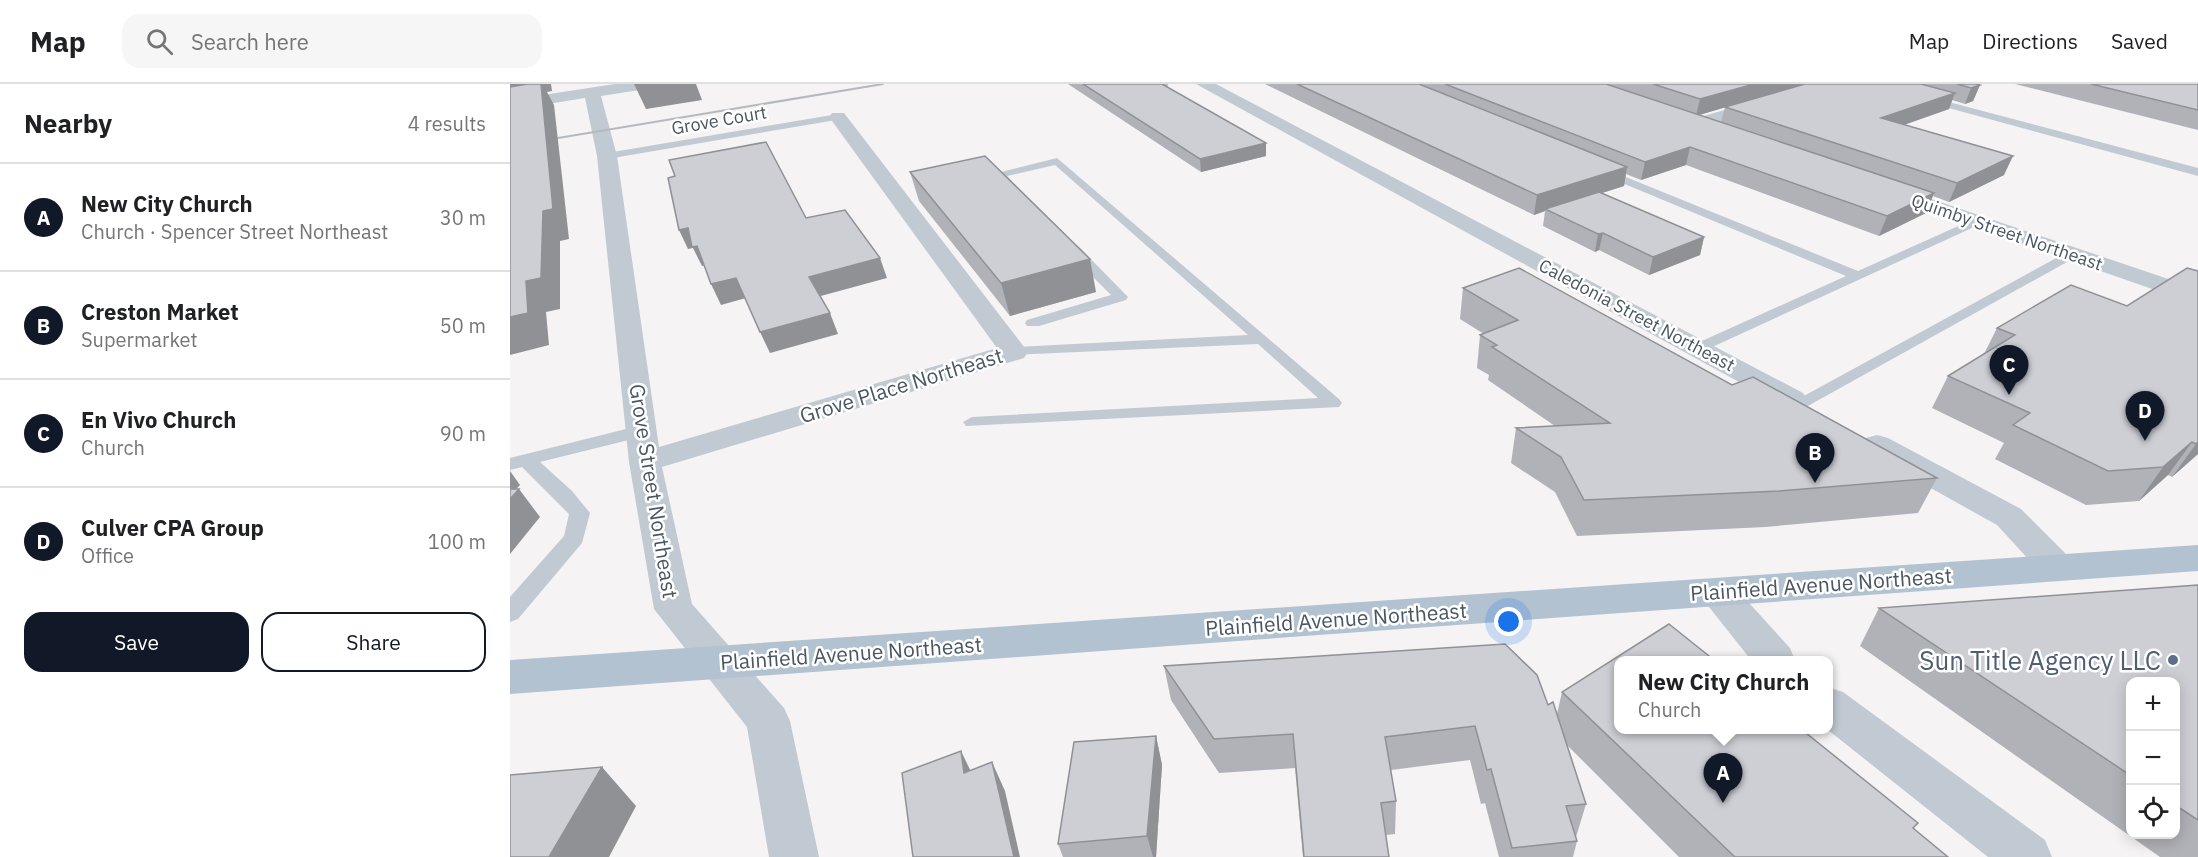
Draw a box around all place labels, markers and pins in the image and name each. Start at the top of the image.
pin: C [1990,346,2028,395]
pin: D [2126,392,2164,441]
pin: B [1796,434,1834,483]
place label: Sun Title Agency LLC [1919,643,2161,677]
marker: Sun Title Agency LLC [2166,653,2180,667]
pin: A [1704,754,1742,803]

